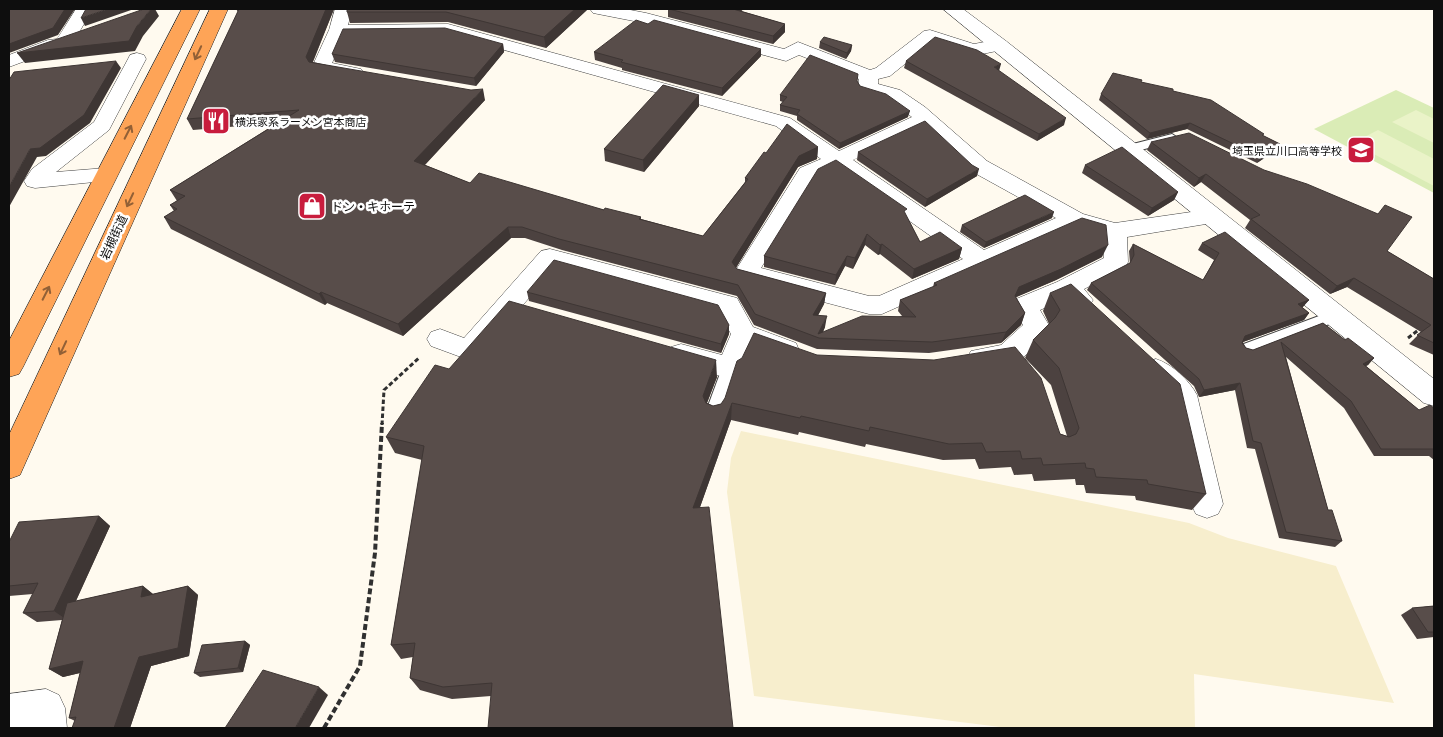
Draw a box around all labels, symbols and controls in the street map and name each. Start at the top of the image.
one-way arrow [193,45,203,60]
restaurant icon: 横浜家系ラーメン宮本商店 [201,106,231,136]
place label: 横浜家系ラーメン宮本商店 [235,113,367,129]
one-way arrow [124,125,133,140]
school or university icon: 埼玉県立川口高等学校 [1346,135,1376,165]
place label: 埼玉県立川口高等学校 [1232,142,1342,158]
shop icon: ドン・キホーテ [297,191,327,221]
one-way arrow [125,192,134,207]
place label: ドン・キホーテ [331,197,415,215]
street label: 岩槻街道 [95,211,131,263]
one-way arrow [41,285,51,300]
one-way arrow [57,340,67,355]

